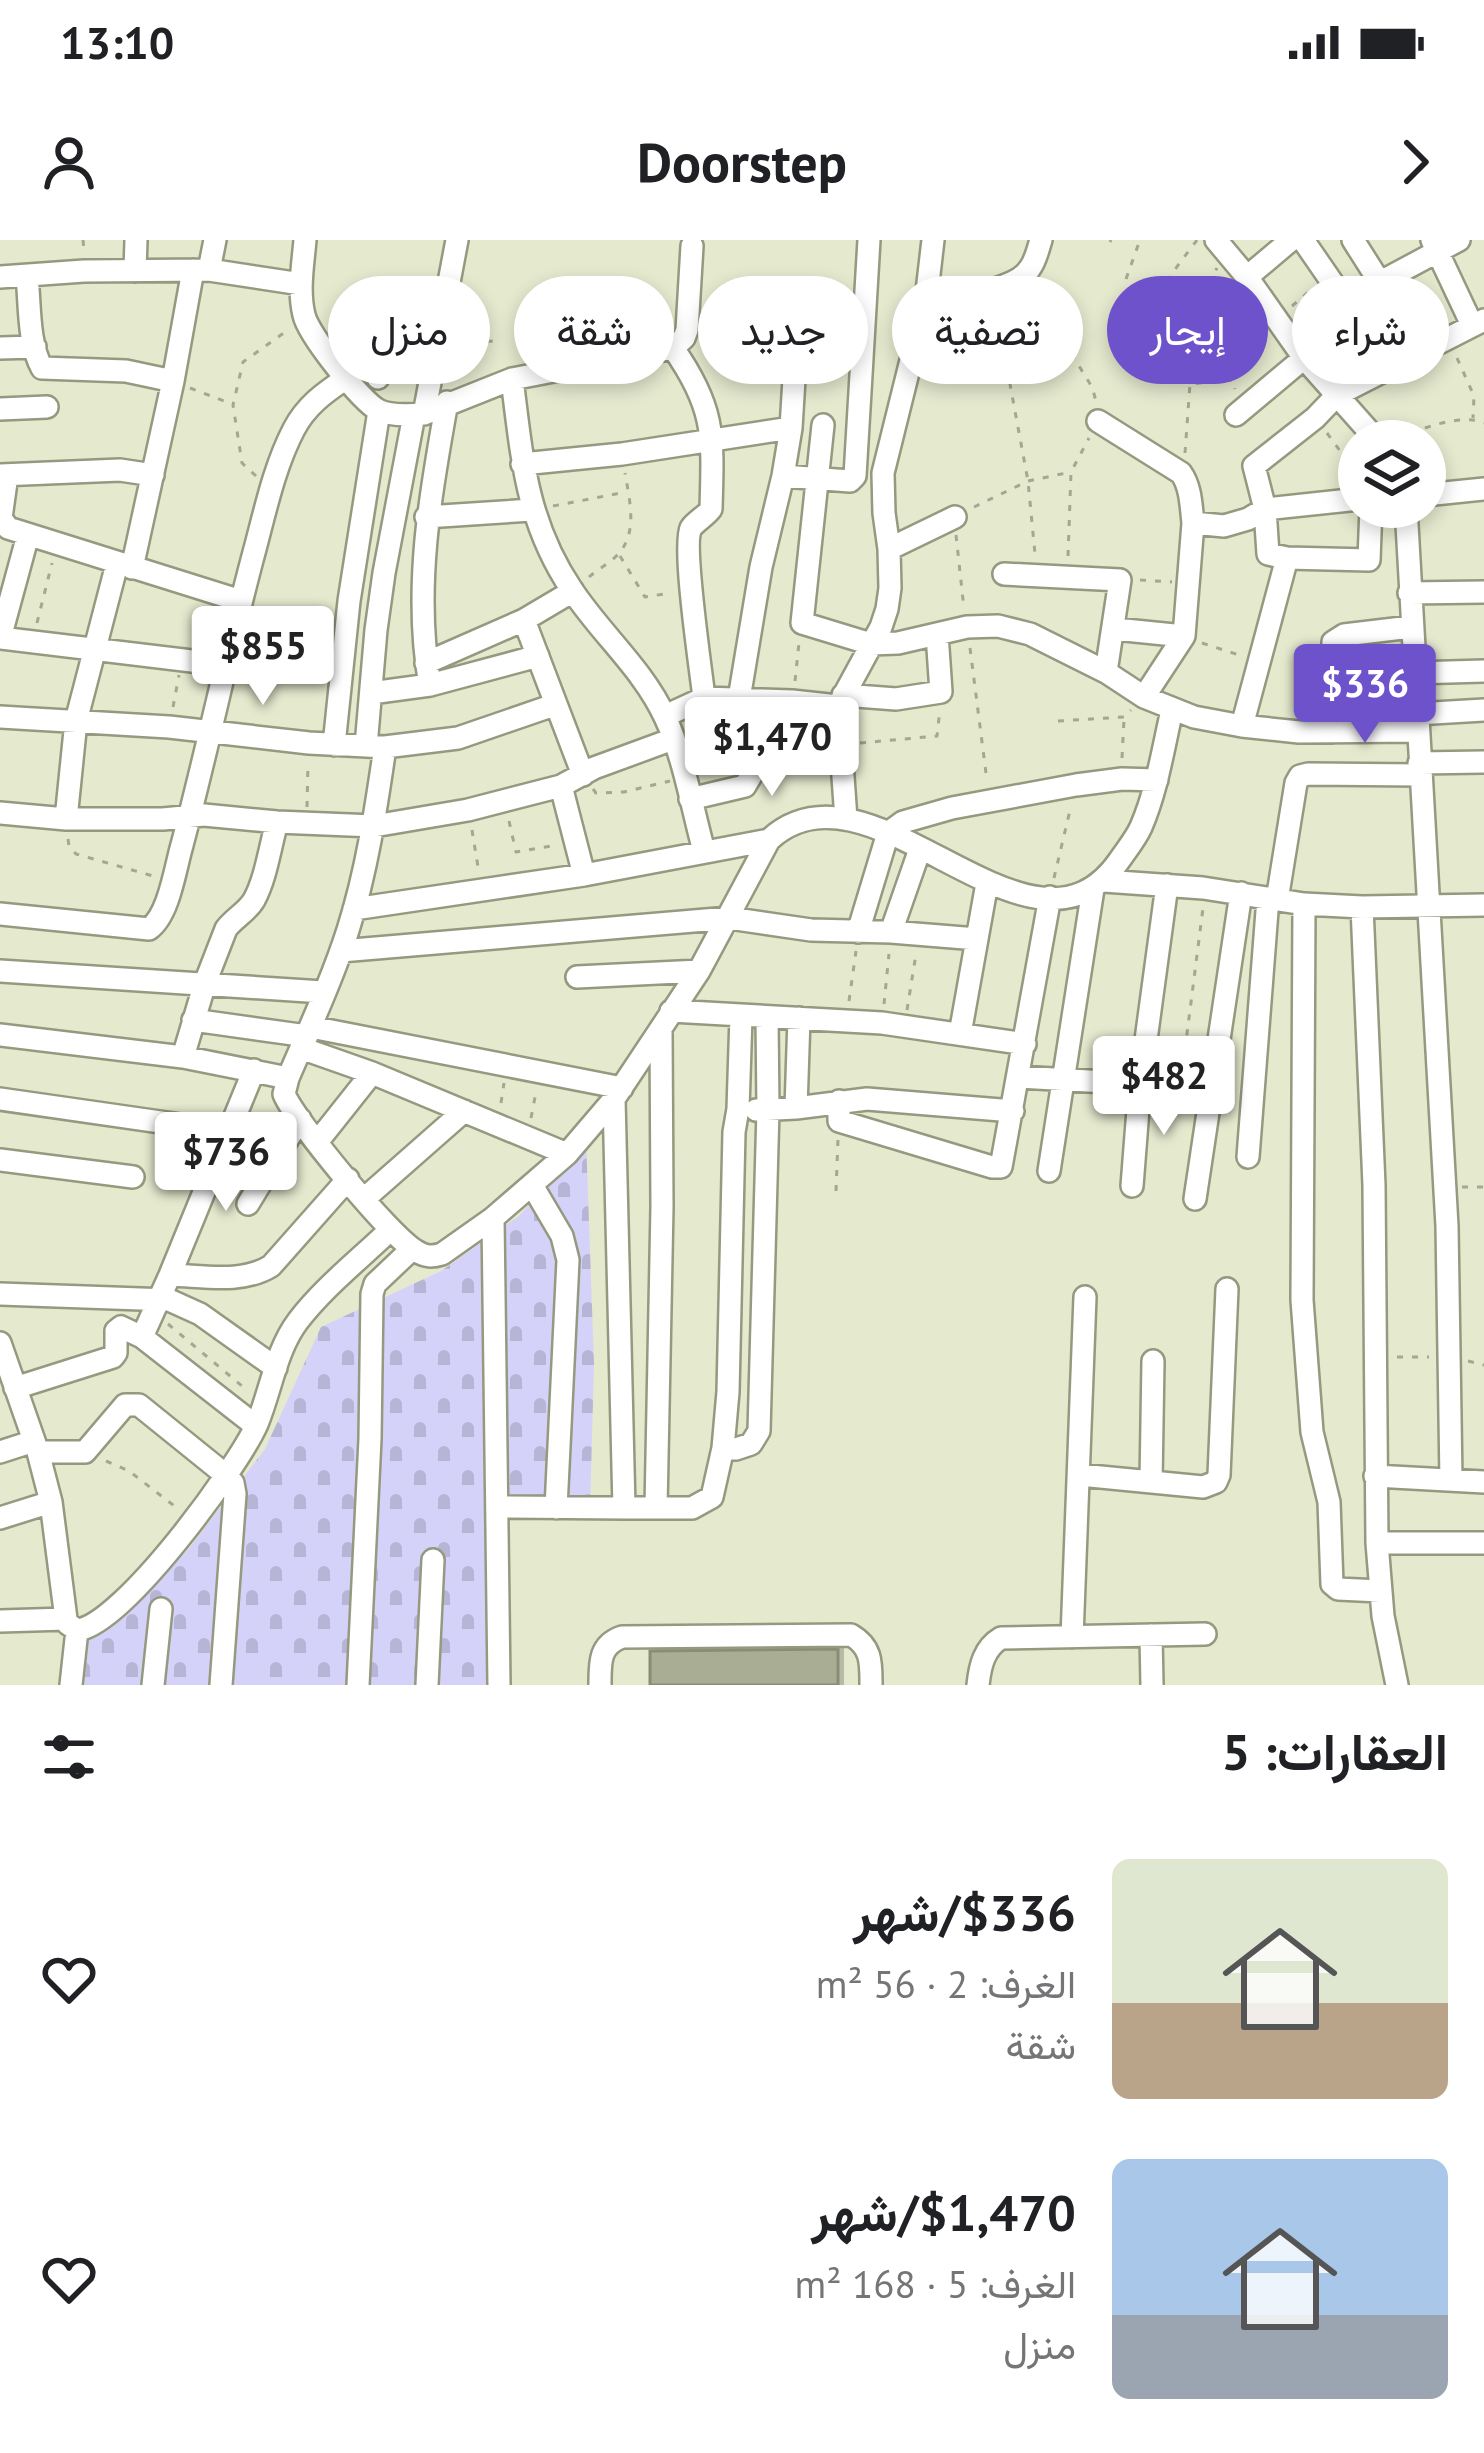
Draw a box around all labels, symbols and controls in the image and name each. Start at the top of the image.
text: 13:10 [60,13,174,71]
text: Doorstep [637,127,847,197]
icon: person [36,129,102,195]
icon: forward [1382,129,1448,195]
chip: منزل [328,276,490,384]
chip: شقة [514,276,674,384]
chip: جديد [698,276,868,384]
chip: تصفية [892,276,1083,384]
chip: إيجار [1107,276,1268,384]
chip: شراء [1292,276,1449,384]
map controls [1338,420,1446,528]
button: layers [1338,420,1446,528]
pin: $855 [192,606,334,708]
text: $855 [219,619,307,670]
pin: $336 [1294,644,1436,746]
text: $336 [1321,657,1409,708]
pin: $1,470 [674,697,870,799]
text: $1,470 [712,710,832,761]
pin: $482 [1093,1036,1235,1138]
text: $482 [1120,1049,1208,1100]
pin: $736 [155,1112,297,1214]
text: $736 [182,1125,270,1176]
text: العقارات: 5 [1222,1718,1448,1784]
icon: filters [36,1724,102,1790]
text: $336/شهر [853,1879,1076,1945]
icon: home [1208,1907,1352,2051]
icon: heart [36,1946,102,2012]
text: الغرف: 2 · 56 m² [816,1958,1076,2009]
text: شقة [1006,2019,1076,2070]
text: $1,470/شهر [811,2179,1076,2245]
icon: home [1208,2207,1352,2351]
icon: heart [36,2246,102,2312]
text: الغرف: 5 · 168 m² [794,2258,1076,2309]
text: منزل [1003,2319,1076,2370]

